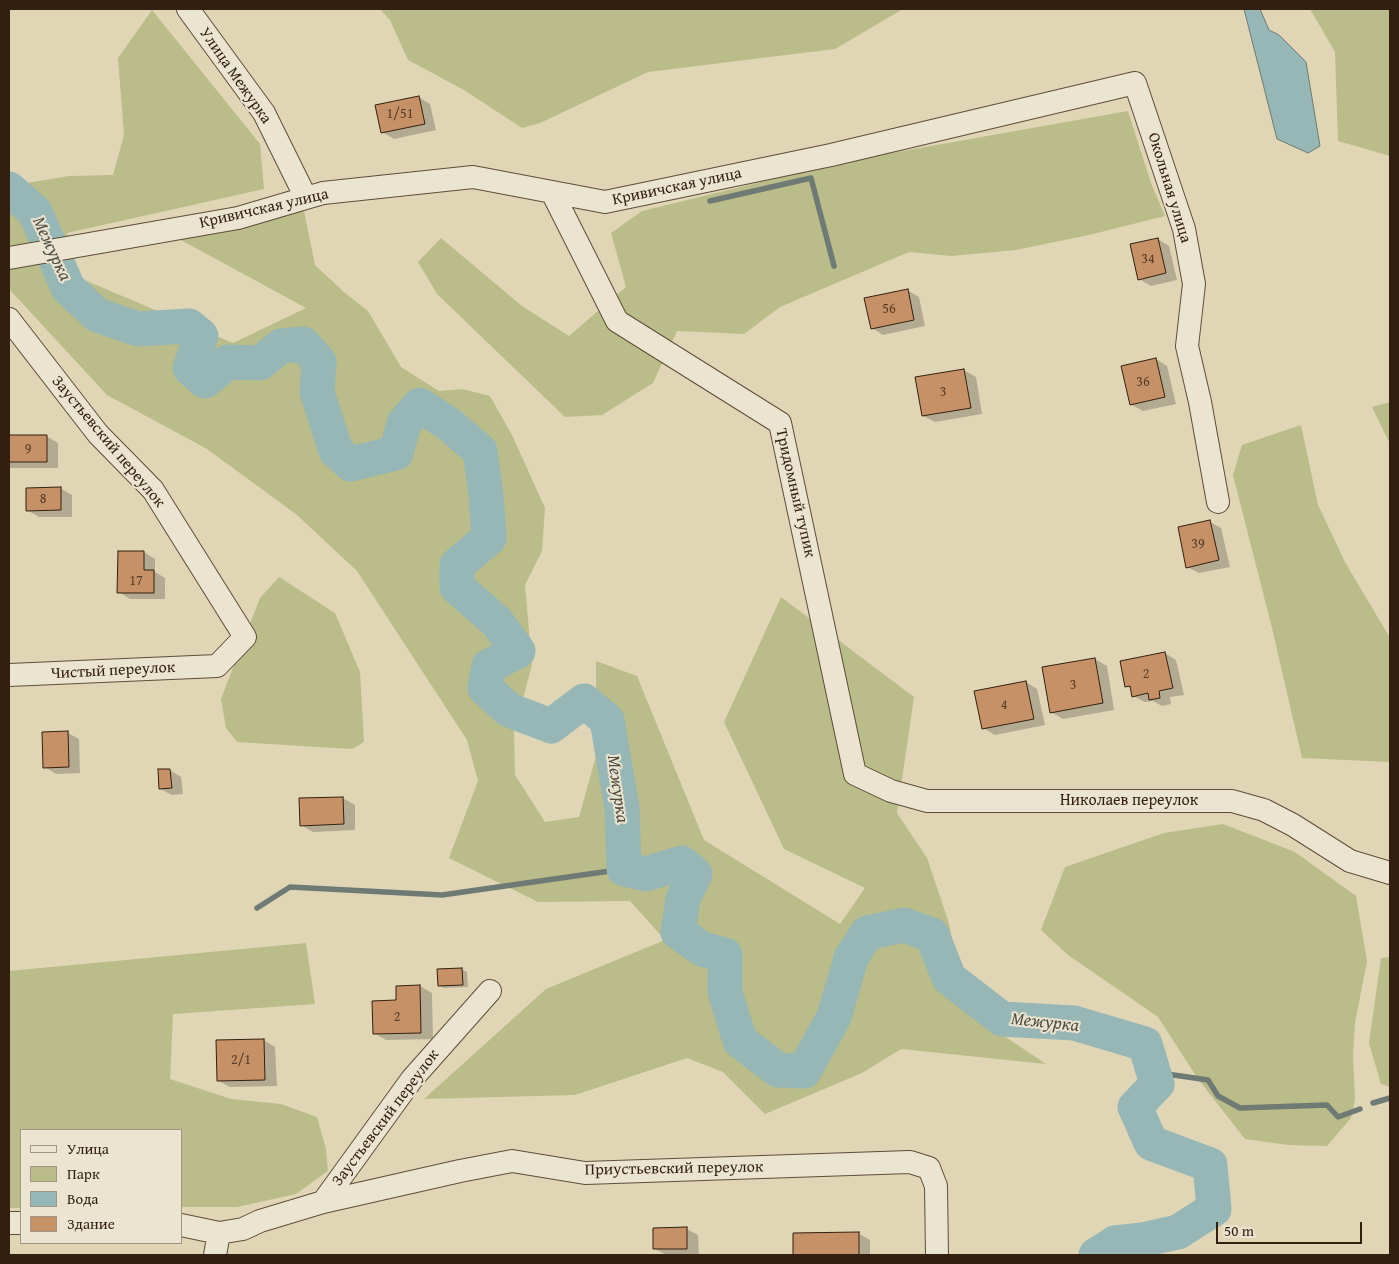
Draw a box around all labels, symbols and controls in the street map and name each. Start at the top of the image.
street label: Улица Межурка [195,24,275,128]
house number: 1/51 [387,106,413,122]
street label: Окольная улица [1143,131,1195,245]
street label: Кривичская улица [611,164,743,210]
street label: Кривичская улица [198,185,330,233]
water label: Межурка [27,213,75,285]
house number: 34 [1141,251,1155,267]
house number: 56 [882,301,896,317]
street label: Заустьевский переулок [47,372,169,512]
house number: 36 [1136,374,1150,390]
house number: 3 [940,384,946,400]
street label: Тридомный тупик [771,427,819,559]
house number: 9 [25,441,31,457]
house number: 8 [40,491,46,507]
house number: 39 [1191,536,1205,552]
house number: 17 [129,573,143,589]
street label: Чистый переулок [50,658,176,684]
house number: 2 [1143,666,1149,682]
house number: 3 [1070,677,1076,693]
house number: 4 [1001,697,1007,713]
water label: Межурка [602,754,632,824]
street label: Николаев переулок [1060,791,1198,811]
house number: 2 [394,1009,400,1025]
water label: Межурка [1010,1009,1080,1037]
street label: Заустьевский переулок [328,1046,444,1190]
house number: 2/1 [231,1052,251,1068]
legend [20,1129,182,1244]
text: Улица [67,1138,109,1159]
street label: Приустьевский переулок [585,1158,763,1180]
text: Парк [67,1163,100,1184]
text: Вода [67,1188,98,1209]
scale bar [1219,1212,1365,1244]
text: Здание [67,1213,115,1234]
text: 50 m [1224,1220,1254,1241]

